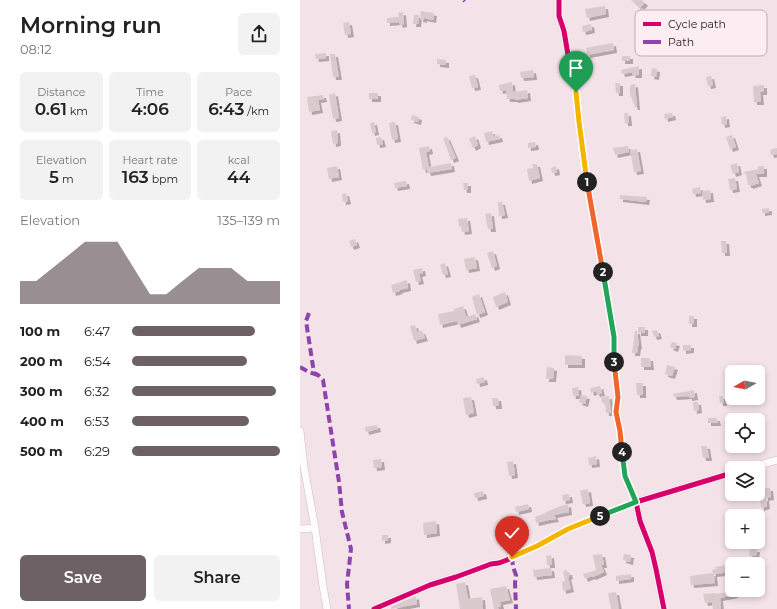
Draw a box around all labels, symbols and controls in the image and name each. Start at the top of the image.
legend [635,10,767,56]
text: Morning run [20,12,161,39]
button: share [238,13,280,55]
text: Cycle path [668,17,726,31]
text: Path [668,35,694,49]
text: 08:12 [20,41,52,57]
pin [559,51,593,92]
icon: arrive [565,57,587,79]
text: Distance [37,85,85,99]
text: Time [136,85,164,99]
text: Pace [225,85,252,99]
text: 0.61 [35,99,67,119]
text: 4:06 [131,99,169,119]
text: 6:43 [208,99,244,119]
text: km [67,104,88,118]
text: /km [244,104,269,118]
text: Elevation [36,153,87,167]
text: Heart rate [122,153,178,167]
text: kcal [228,153,250,167]
text: 5 [49,167,59,187]
text: 163 [122,167,149,187]
text: 44 [227,167,250,187]
text: m [59,172,74,186]
text: bpm [149,172,178,186]
pin: 1 [577,172,597,192]
text: 1 [585,175,589,189]
text: Elevation [20,212,80,228]
text: 135–139 m [217,212,280,228]
pin: 2 [593,262,613,282]
text: 2 [600,265,606,279]
text: 100 m [20,323,60,339]
text: 6:47 [84,323,110,339]
pin: 3 [604,352,624,372]
text: 200 m [20,353,63,369]
text: 6:54 [84,353,111,369]
text: 3 [611,355,617,369]
north arrow [725,365,765,405]
map controls [725,365,765,597]
text: 300 m [20,383,63,399]
text: 6:32 [84,383,109,399]
text: 400 m [20,413,64,429]
text: 6:53 [84,413,109,429]
button: locate [725,413,765,453]
pin: 4 [612,442,632,462]
text: 500 m [20,443,63,459]
text: 6:29 [84,443,110,459]
text: 4 [618,445,626,459]
button: layers [725,461,765,501]
pin: 5 [590,506,610,526]
text: 5 [597,509,603,523]
button: + [725,509,765,549]
pin [495,516,529,557]
icon: check [501,522,523,544]
button: Save [20,555,146,601]
button: Share [154,555,280,601]
button: − [725,557,765,597]

